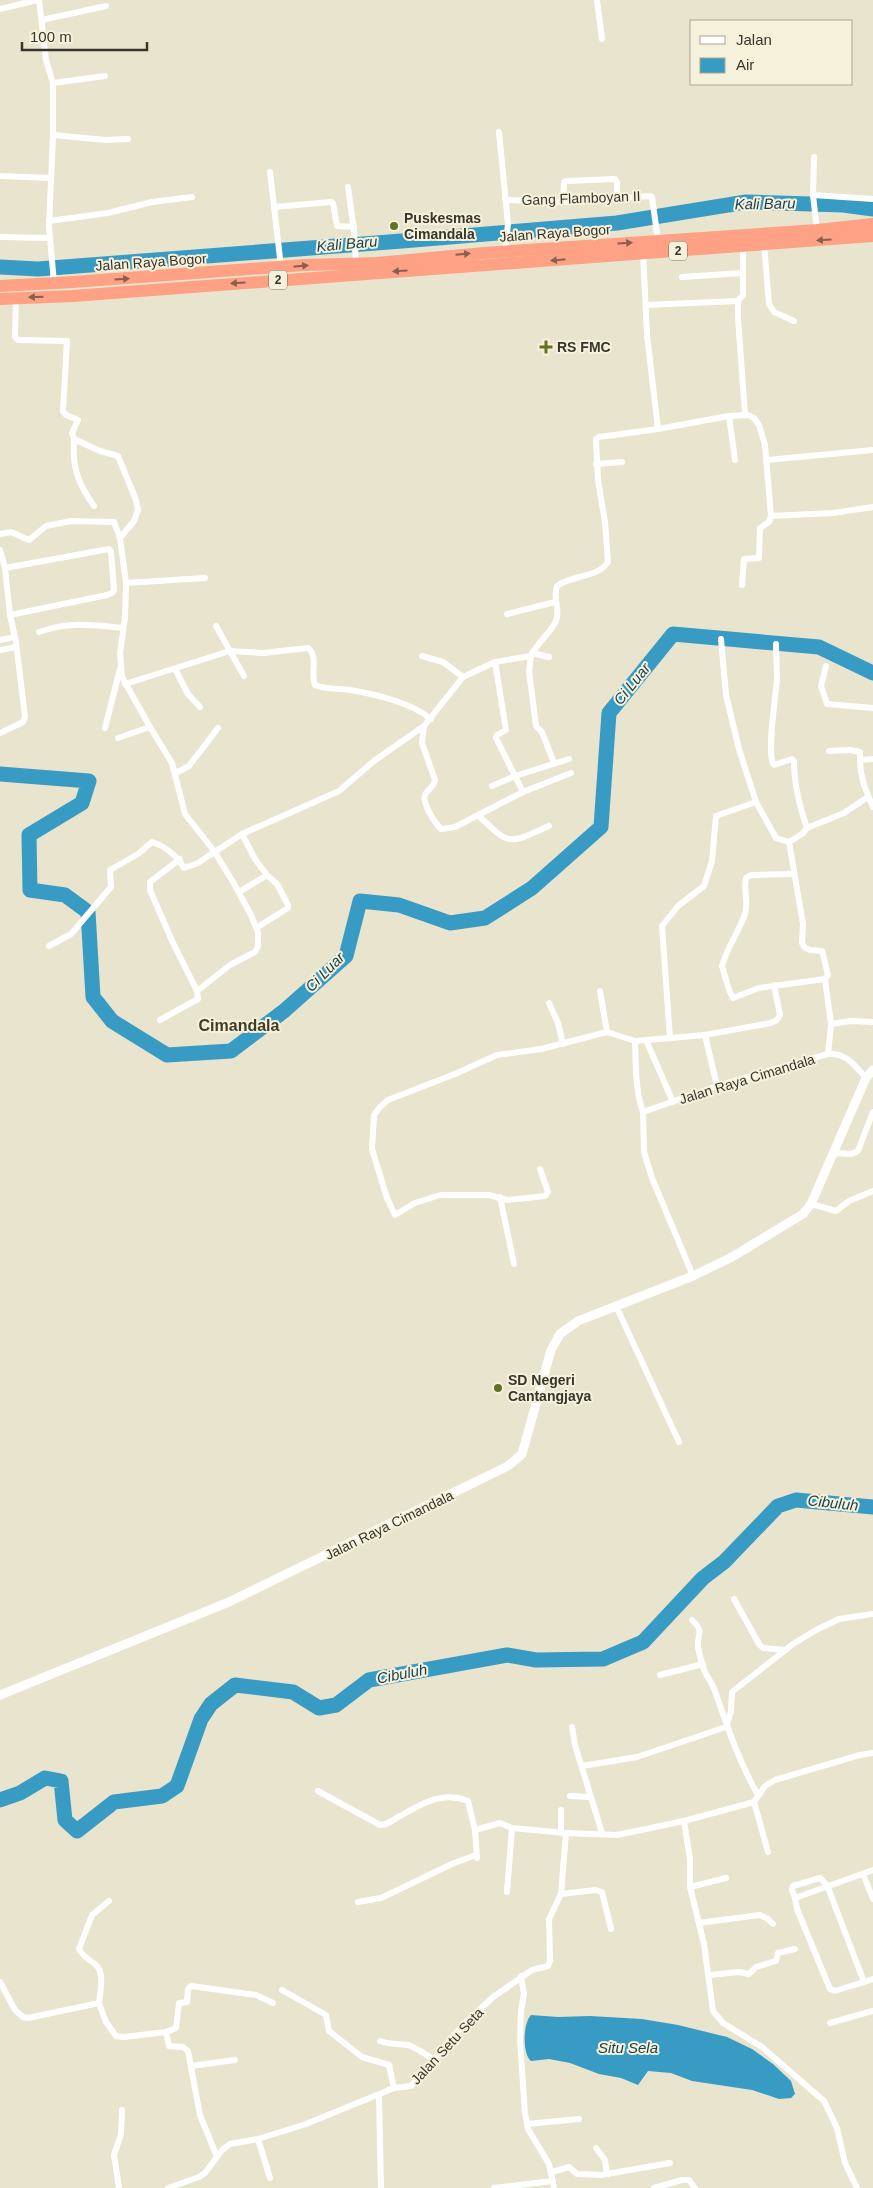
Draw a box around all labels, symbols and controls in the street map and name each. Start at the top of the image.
scale bar [22,20,148,52]
legend [690,20,853,85]
text: 100 m [30,28,72,45]
text: Jalan [736,31,772,48]
text: Air [736,56,754,73]
street label: Gang Flamboyan II [521,188,641,208]
water label: Kali Baru [734,194,796,213]
place label: Puskesmas Cimandala [404,210,481,242]
marker: Puskesmas Cimandala [388,220,400,232]
street label: Jalan Raya Bogor [499,221,611,245]
water label: Kali Baru [316,232,379,255]
one-way arrow [816,236,832,244]
one-way arrow [618,239,634,247]
road number: 2 [669,242,687,260]
street label: Jalan Raya Bogor [95,250,207,274]
one-way arrow [455,250,471,258]
one-way arrow [549,256,565,264]
one-way arrow [294,262,310,270]
one-way arrow [392,268,408,276]
road number: 2 [269,270,287,290]
one-way arrow [114,274,130,282]
one-way arrow [230,279,246,287]
one-way arrow [28,294,44,302]
place label: RS FMC [557,339,611,355]
marker: RS FMC [539,340,553,354]
water label: Ci Luar [610,659,654,708]
water label: Ci Luar [302,948,348,995]
district label: Cimandala [199,1017,280,1034]
street label: Jalan Raya Cimandala [677,1051,817,1107]
place label: SD Negeri Cantangjaya [508,1372,591,1404]
marker: SD Negeri Cantangjaya [492,1382,504,1394]
street label: Jalan Raya Cimandala [322,1487,456,1563]
water label: Cibuluh [807,1491,859,1514]
water label: Cibuluh [375,1660,428,1687]
street label: Jalan Setu Seta [407,2004,487,2088]
water label: Situ Sela [598,2039,658,2056]

